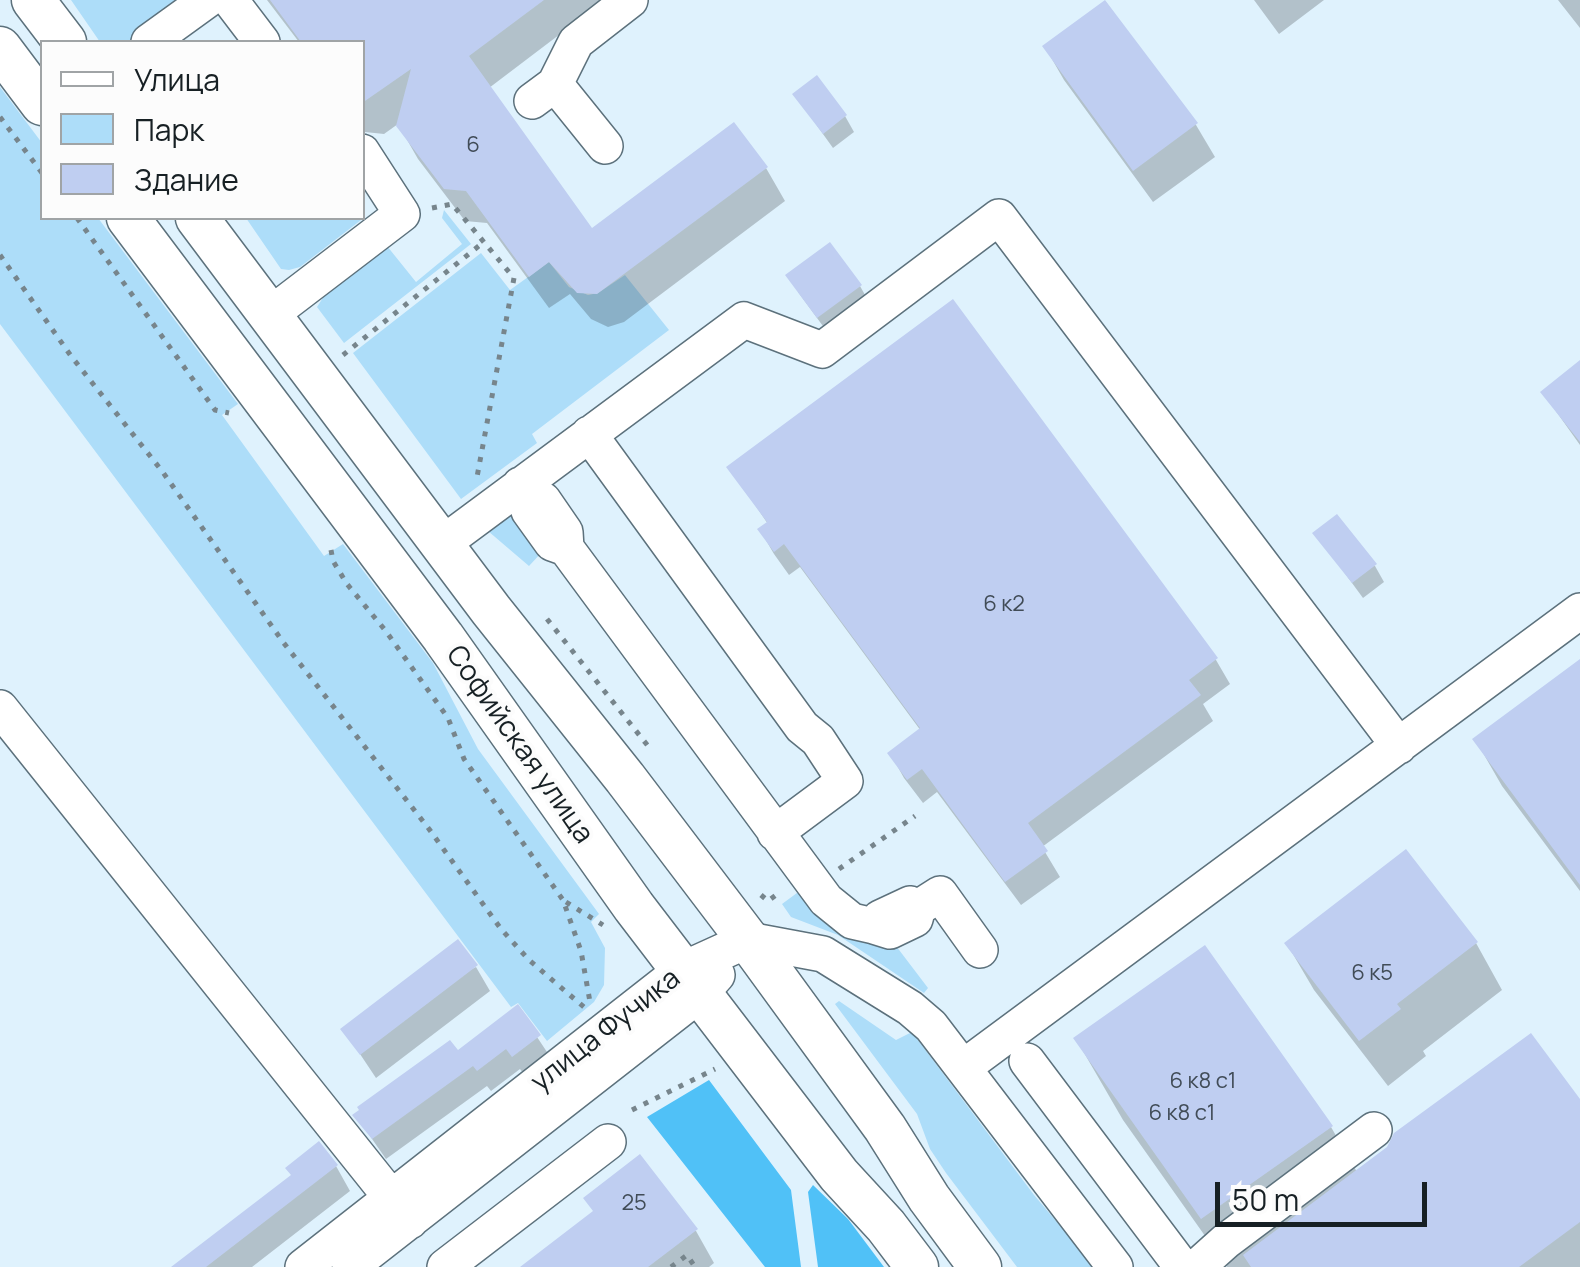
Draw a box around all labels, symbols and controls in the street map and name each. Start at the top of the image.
legend [40,40,365,220]
text: Улица [134,59,220,100]
text: Парк [134,109,204,150]
house number: 6 [466,133,480,159]
text: Здание [134,159,239,200]
house number: 6 к2 [983,592,1025,618]
street label: Софийская улица [438,640,600,850]
house number: 6 к5 [1351,961,1393,987]
street label: улица Фучика [525,962,687,1100]
house number: 6 к8 с1 [1170,1069,1236,1095]
house number: 6 к8 с1 [1149,1101,1215,1127]
scale bar [1220,1162,1432,1224]
text: 50 m [1232,1179,1299,1220]
house number: 25 [621,1191,647,1217]

